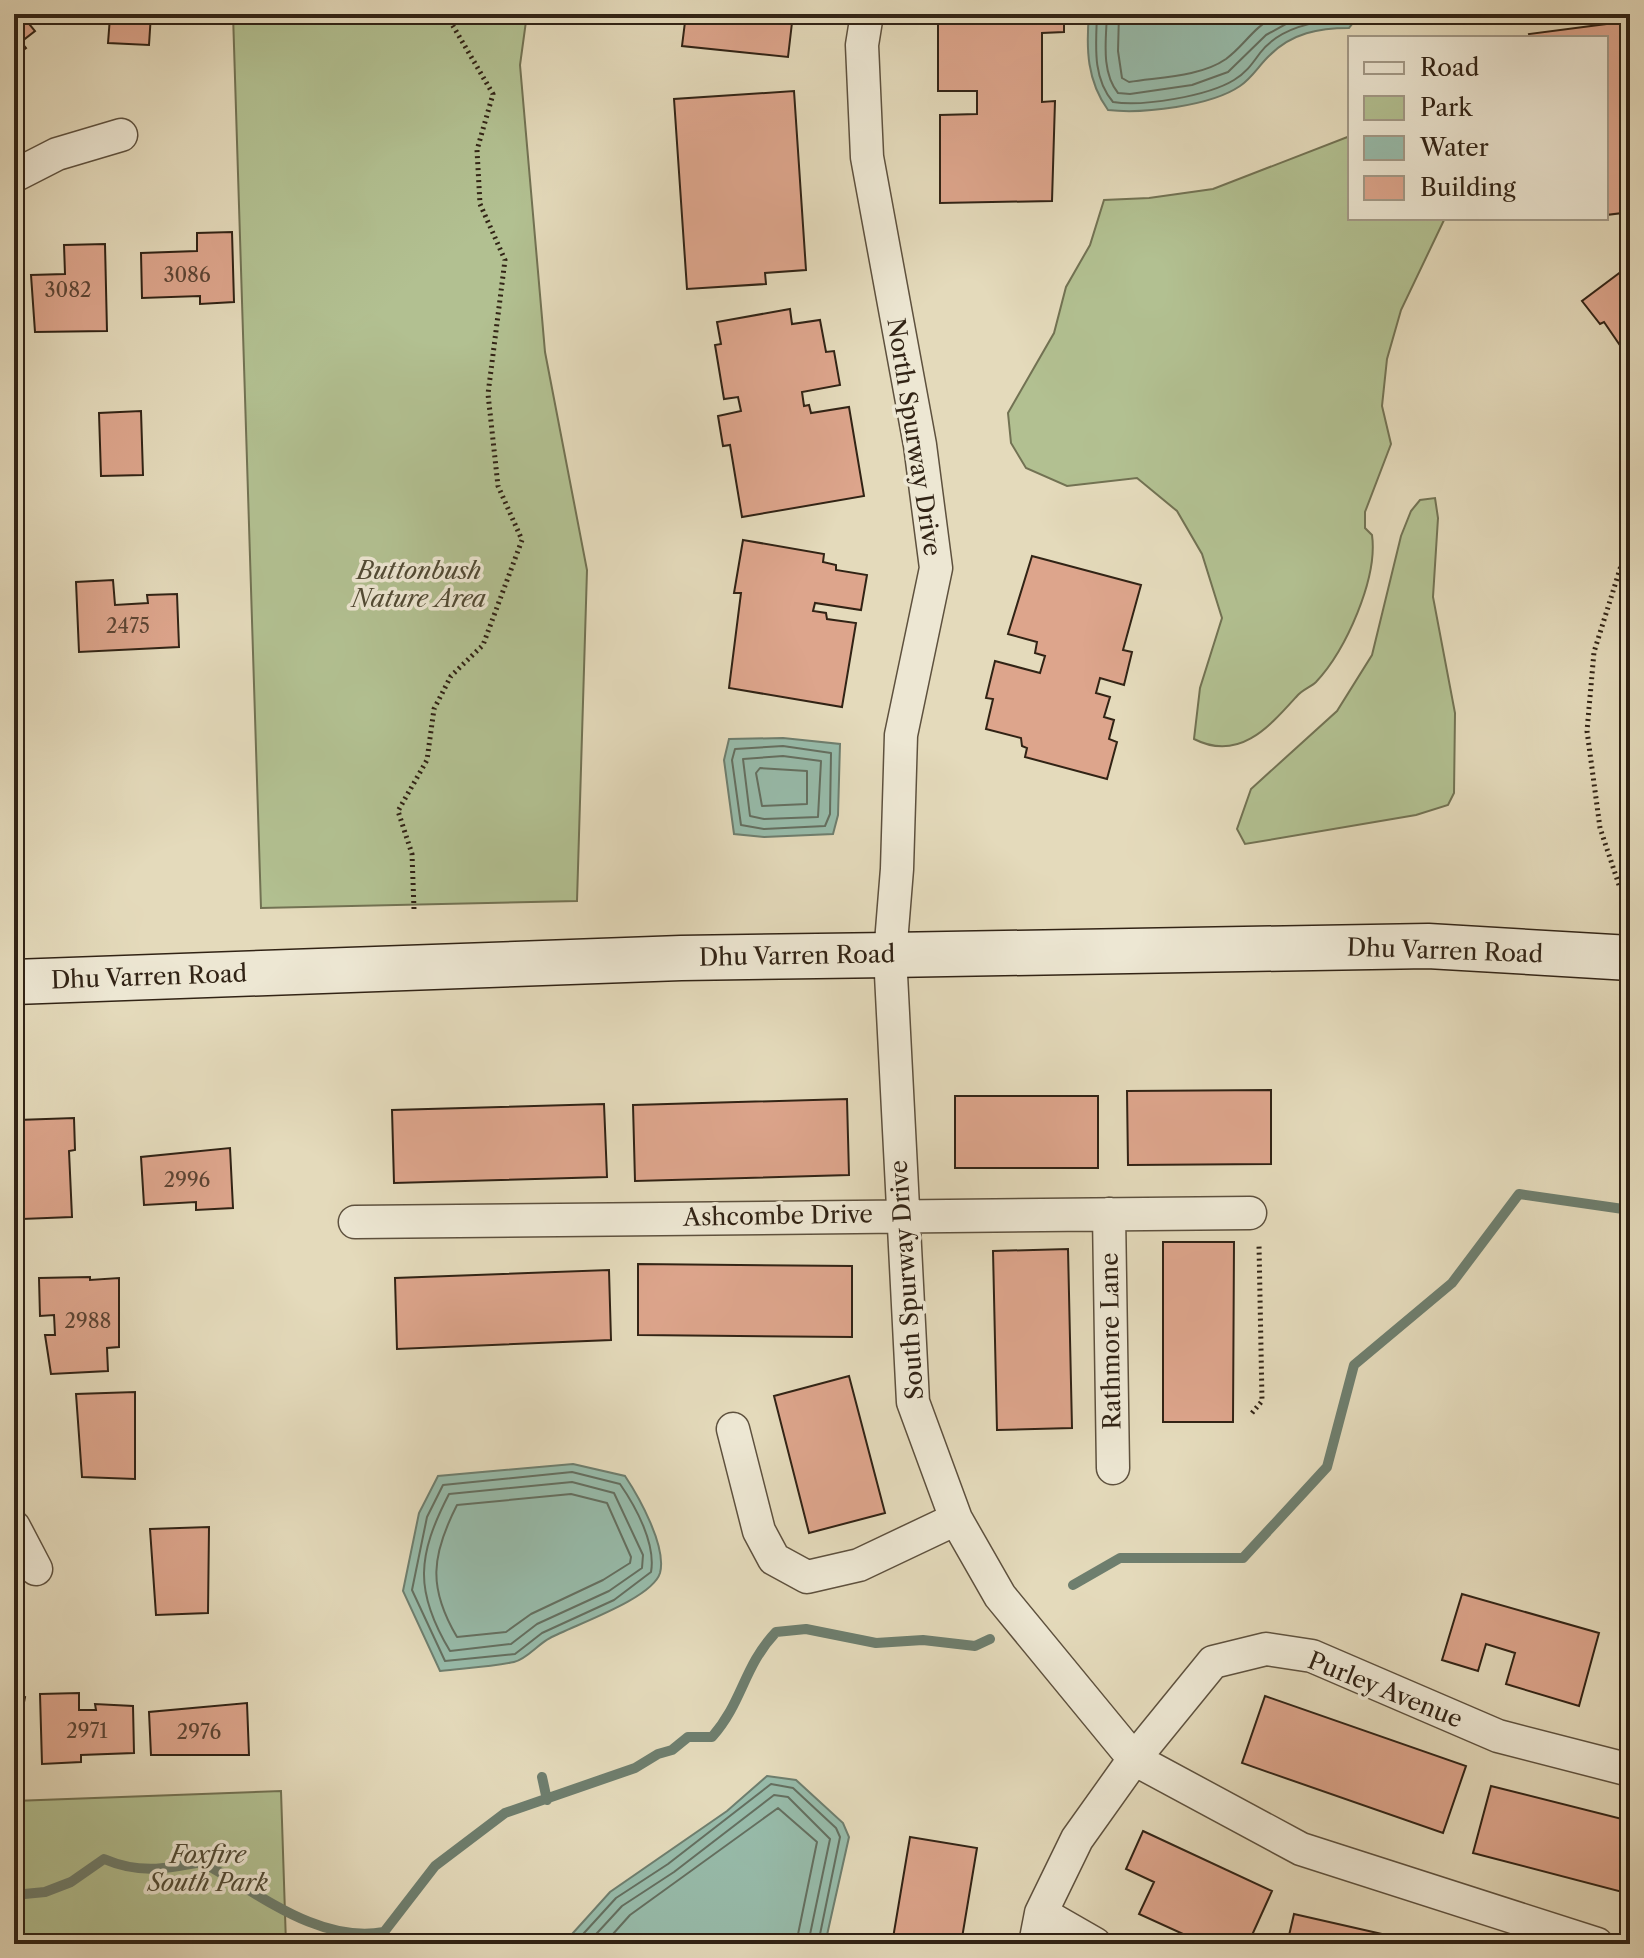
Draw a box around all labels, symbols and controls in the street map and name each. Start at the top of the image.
legend [1348,36,1608,220]
text: Road [1420,53,1480,82]
text: Park [1420,93,1473,122]
text: Water [1419,133,1489,162]
text: Building [1420,173,1516,202]
house number: 3086 [163,263,211,287]
house number: 3082 [44,278,92,302]
street label: North Spurway Drive [881,316,948,558]
park label: Buttonbush Nature Area [350,556,486,613]
house number: 2475 [106,614,150,638]
street label: Dhu Varren Road [1346,933,1544,968]
street label: Dhu Varren Road [699,939,896,972]
street label: Dhu Varren Road [50,959,248,994]
street label: South Spurway Drive [884,1159,929,1401]
house number: 2996 [164,1168,210,1192]
street label: Ashcombe Drive [682,1199,873,1232]
street label: Rathmore Lane [1094,1252,1127,1430]
house number: 2988 [65,1309,111,1333]
street label: Purley Avenue [1304,1645,1467,1734]
house number: 2971 [66,1719,108,1743]
house number: 2976 [177,1720,221,1744]
park label: Foxfire South Park [146,1840,269,1897]

